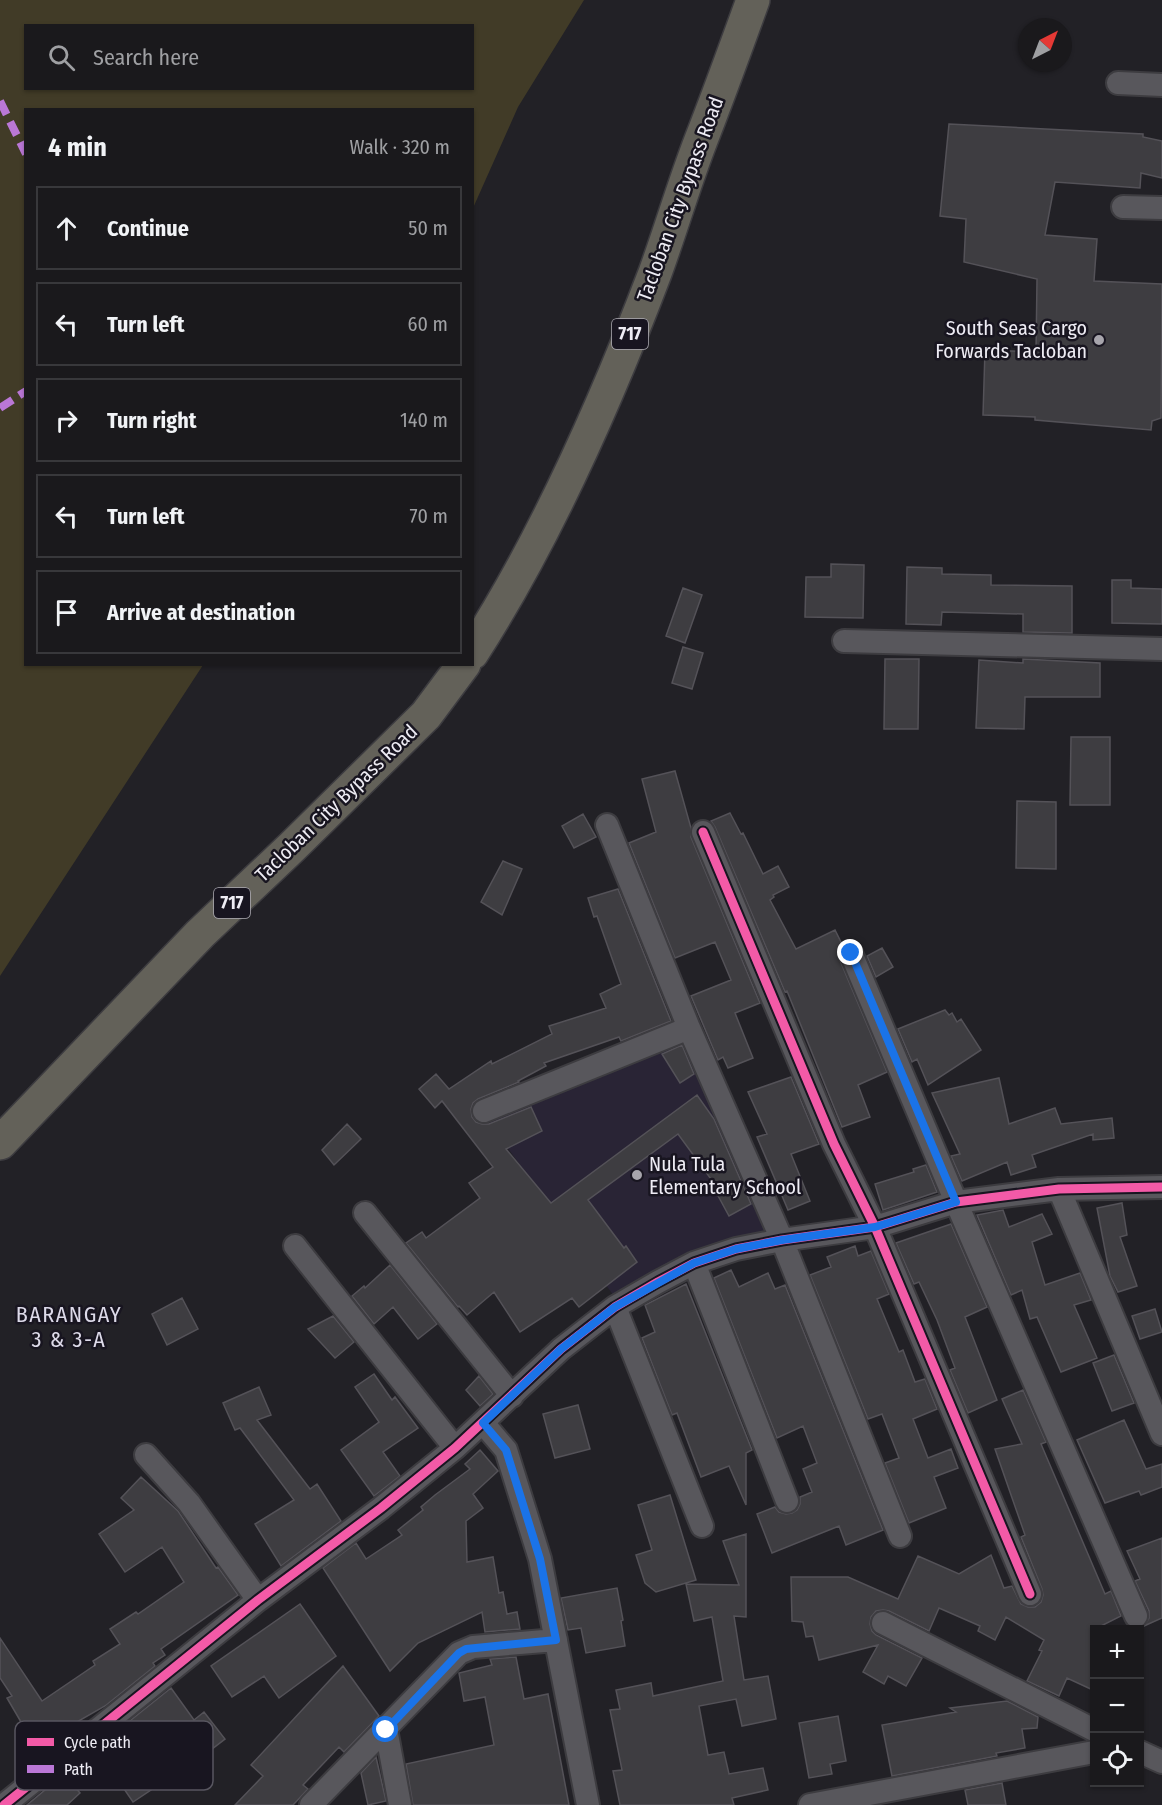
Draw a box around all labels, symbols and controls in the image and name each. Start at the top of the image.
north arrow [1018,18,1072,72]
search box [24,24,474,90]
icon: search [45,41,78,74]
text: Search here [93,44,199,71]
street label: Tacloban City Bypass Road [632,93,728,305]
text: 4 min [48,132,107,163]
text: Walk · 320 m [350,135,450,159]
icon: ahead [50,212,83,245]
text: Continue [107,215,189,242]
text: 50 m [408,216,448,240]
icon: left [50,308,83,341]
text: Turn left [107,311,185,338]
text: 60 m [408,312,448,336]
place label: South Seas Cargo Forwards Tacloban [935,316,1087,363]
road number: 717 [612,319,648,349]
marker: South Seas Cargo Forwards Tacloban [1092,333,1106,347]
icon: right [50,404,83,437]
text: Turn right [107,407,196,434]
text: 140 m [400,408,448,432]
icon: left [50,500,83,533]
text: Turn left [107,503,185,530]
text: 70 m [410,504,448,528]
icon: arrive [50,596,83,629]
text: Arrive at destination [107,599,295,626]
street label: Tacloban City Bypass Road [250,719,422,887]
road number: 717 [214,888,250,918]
route end [837,939,863,965]
place label: Nula Tula Elementary School [649,1152,801,1199]
marker: Nula Tula Elementary School [630,1168,644,1182]
district label: BARANGAY 3 & 3-A [16,1301,122,1353]
map controls [1090,1625,1144,1787]
button: + [1090,1625,1144,1679]
button: − [1090,1679,1144,1733]
route start [372,1716,398,1742]
legend [15,1721,213,1790]
text: Cycle path [64,1733,131,1752]
button: locate [1090,1733,1144,1787]
text: Path [64,1760,93,1779]

